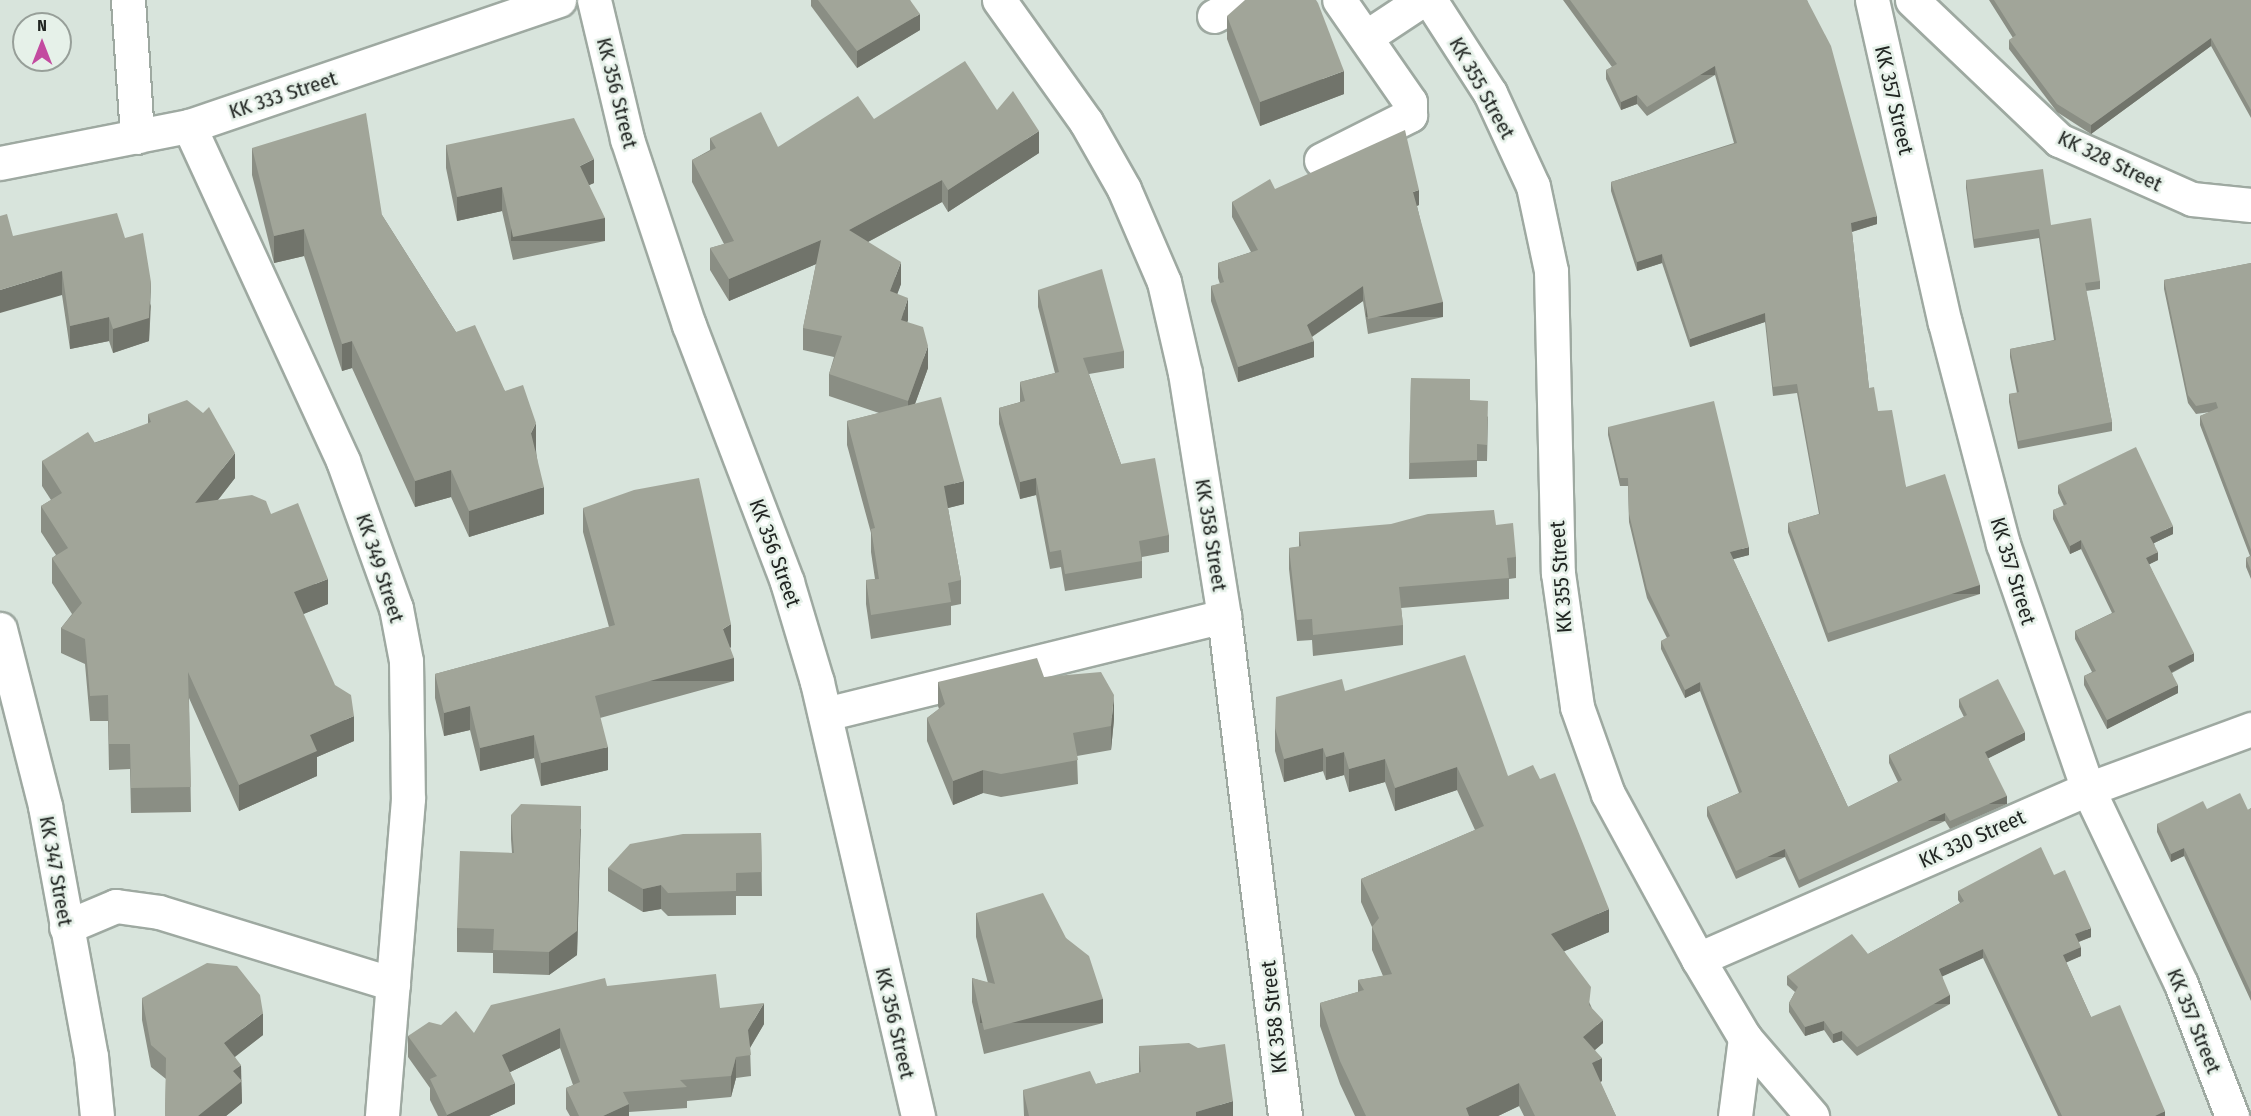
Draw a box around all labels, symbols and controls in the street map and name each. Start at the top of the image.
north arrow [12,12,72,72]
text: N [37,16,47,35]
street label: KK 355 Street [1444,33,1520,143]
street label: KK 356 Street [591,35,643,151]
street label: KK 357 Street [1869,43,1919,157]
street label: KK 333 Street [226,66,340,124]
street label: KK 328 Street [2054,125,2166,197]
street label: KK 358 Street [1190,477,1232,593]
street label: KK 356 Street [744,495,806,611]
street label: KK 349 Street [351,510,409,626]
street label: KK 357 Street [1985,514,2041,628]
street label: KK 355 Street [1545,520,1577,634]
street label: KK 330 Street [1915,804,2029,874]
street label: KK 347 Street [34,814,78,928]
street label: KK 358 Street [1256,959,1292,1075]
street label: KK 356 Street [870,965,920,1081]
street label: KK 357 Street [2162,965,2226,1077]

